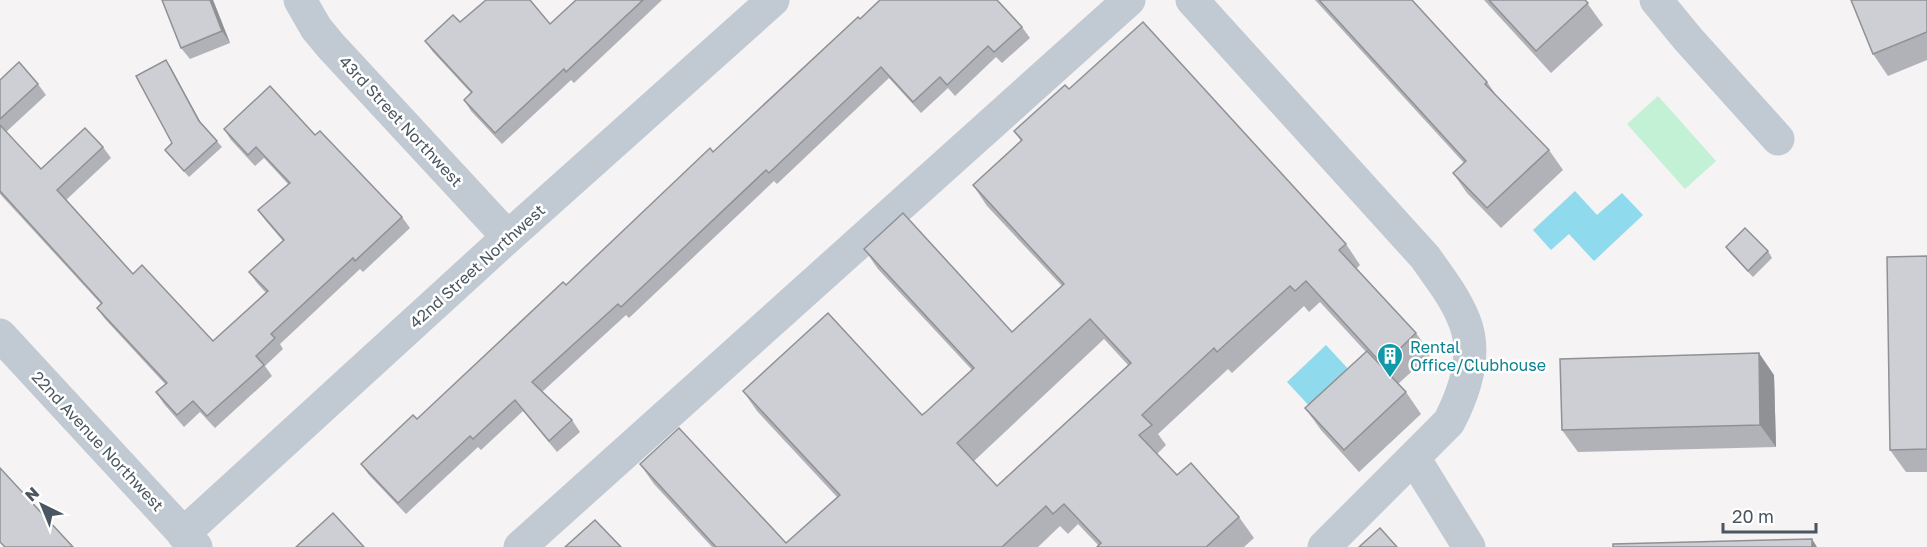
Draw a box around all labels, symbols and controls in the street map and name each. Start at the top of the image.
street label: 43rd Street Northwest [335,51,467,191]
street label: 42nd Street Northwest [405,200,549,332]
place label: Rental Office/Clubhouse [1410,337,1546,375]
building icon: Rental Office/Clubhouse [1375,341,1405,379]
street label: 22nd Avenue Northwest [28,367,168,515]
north arrow [12,475,72,535]
scale bar [1723,496,1816,534]
text: 20 m [1732,505,1774,527]

